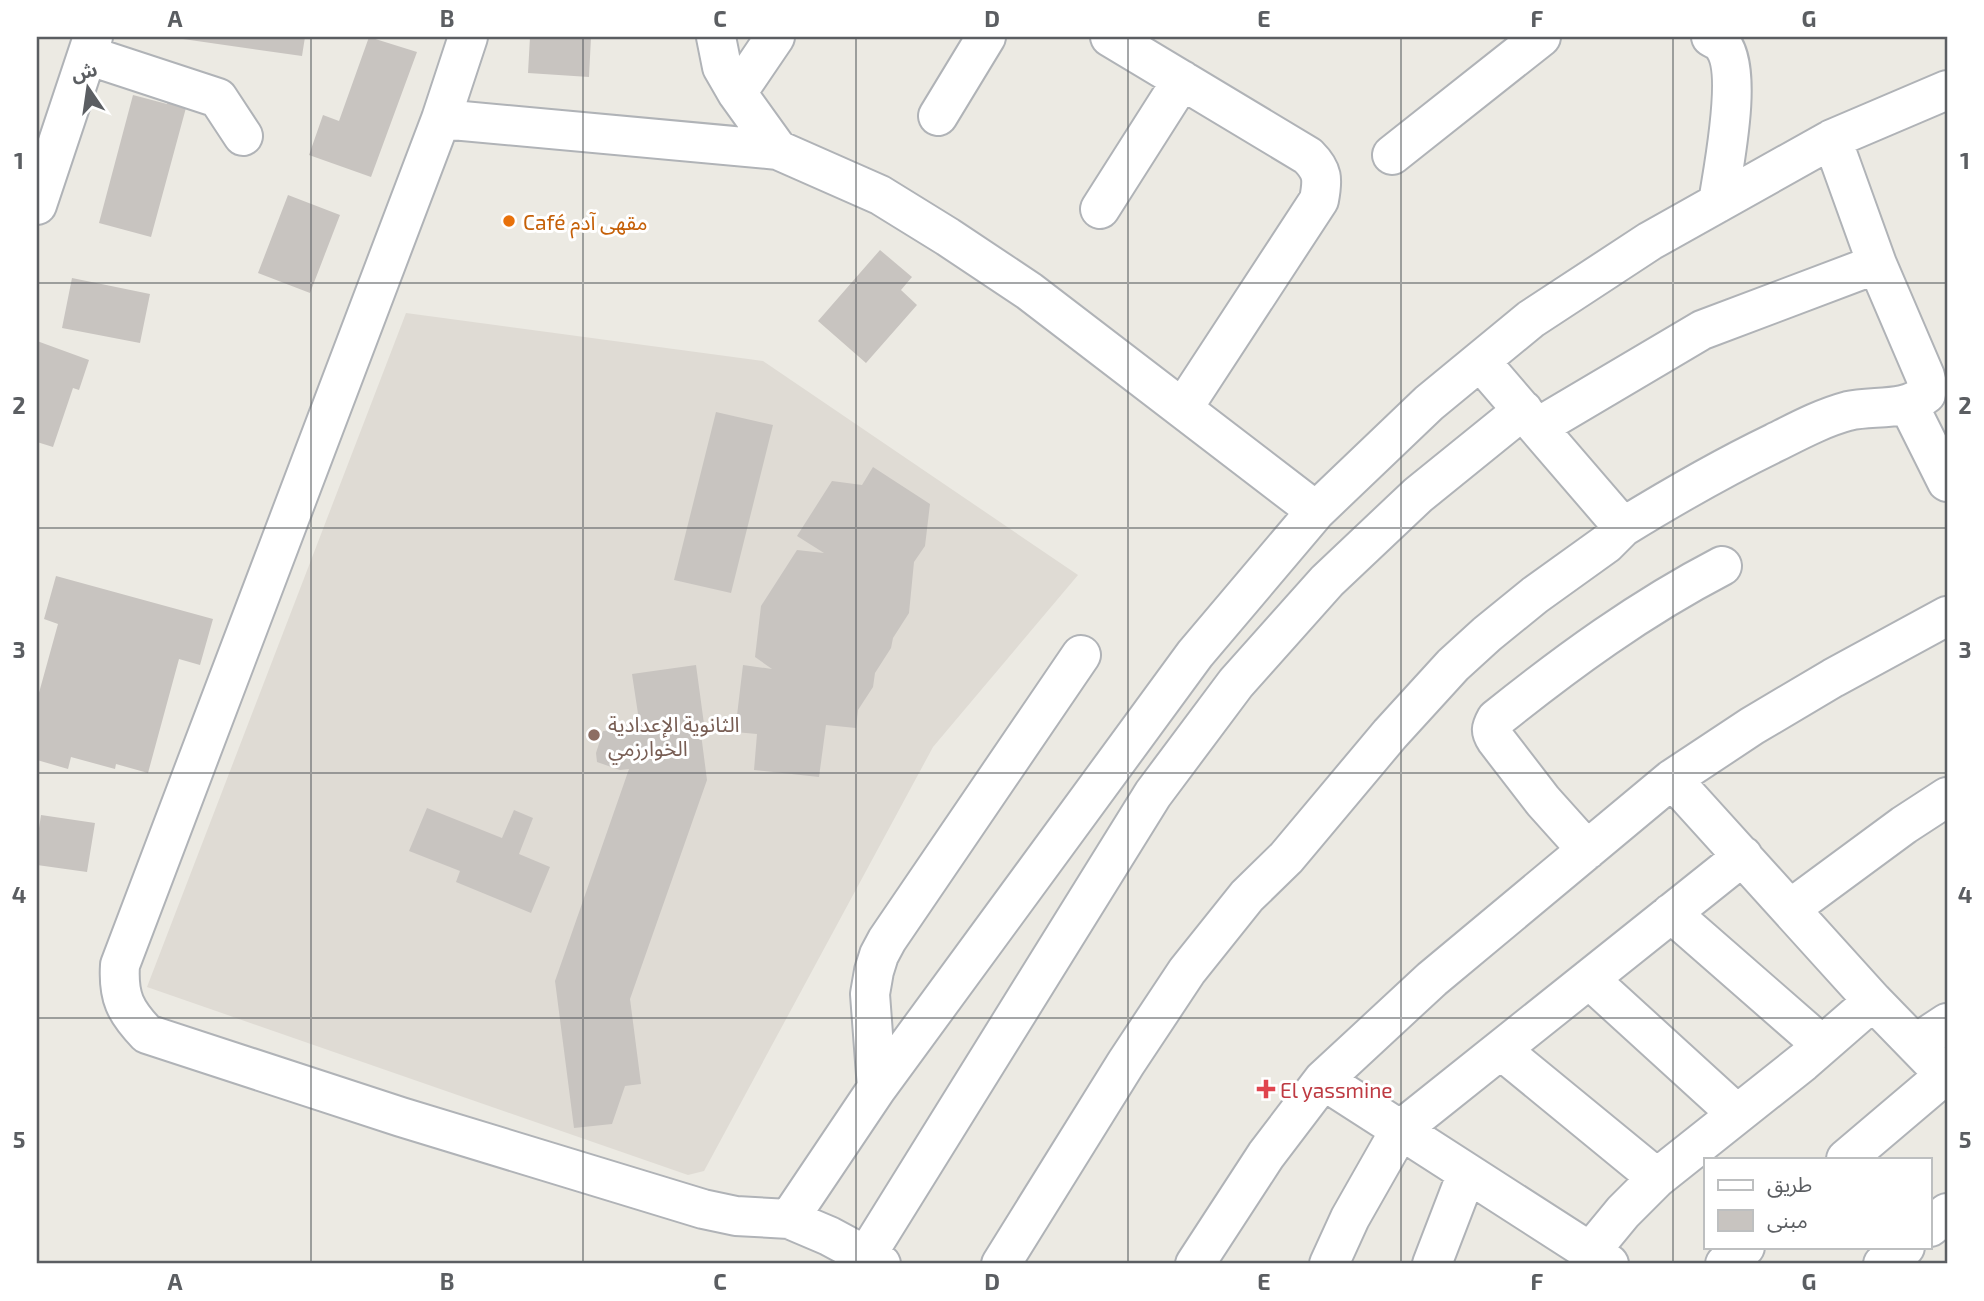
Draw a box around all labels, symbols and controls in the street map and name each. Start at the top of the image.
text: A [167,4,183,32]
text: B [440,4,454,32]
text: C [713,4,727,32]
text: D [984,4,1000,32]
text: E [1257,4,1271,32]
text: F [1531,4,1544,32]
text: G [1802,4,1816,32]
north arrow [52,52,122,122]
text: ش [69,57,99,85]
text: 1 [14,146,24,174]
text: 1 [1960,146,1970,174]
place label: Café مقهى آدم [523,209,648,239]
marker: Café مقهى آدم [501,213,517,229]
text: 2 [12,391,26,419]
text: 2 [1958,391,1972,419]
text: 3 [12,635,26,663]
text: 3 [1958,635,1972,663]
place label: الثانوية الإعدادية الخوارزمي [608,711,740,764]
marker: الثانوية الإعدادية الخوارزمي [586,727,602,743]
text: 4 [12,880,26,908]
text: 4 [1958,880,1972,908]
place label: El yassmine [1280,1077,1393,1102]
marker: El yassmine [1258,1081,1274,1097]
text: 5 [13,1125,25,1153]
text: 5 [1959,1125,1971,1153]
legend [1704,1158,1932,1248]
text: طريق [1767,1171,1812,1198]
text: مبنى [1767,1207,1808,1233]
text: A [167,1267,183,1295]
text: B [440,1267,454,1295]
text: C [713,1267,727,1295]
text: D [984,1267,1000,1295]
text: E [1257,1267,1271,1295]
text: F [1531,1267,1544,1295]
text: G [1802,1267,1816,1295]

